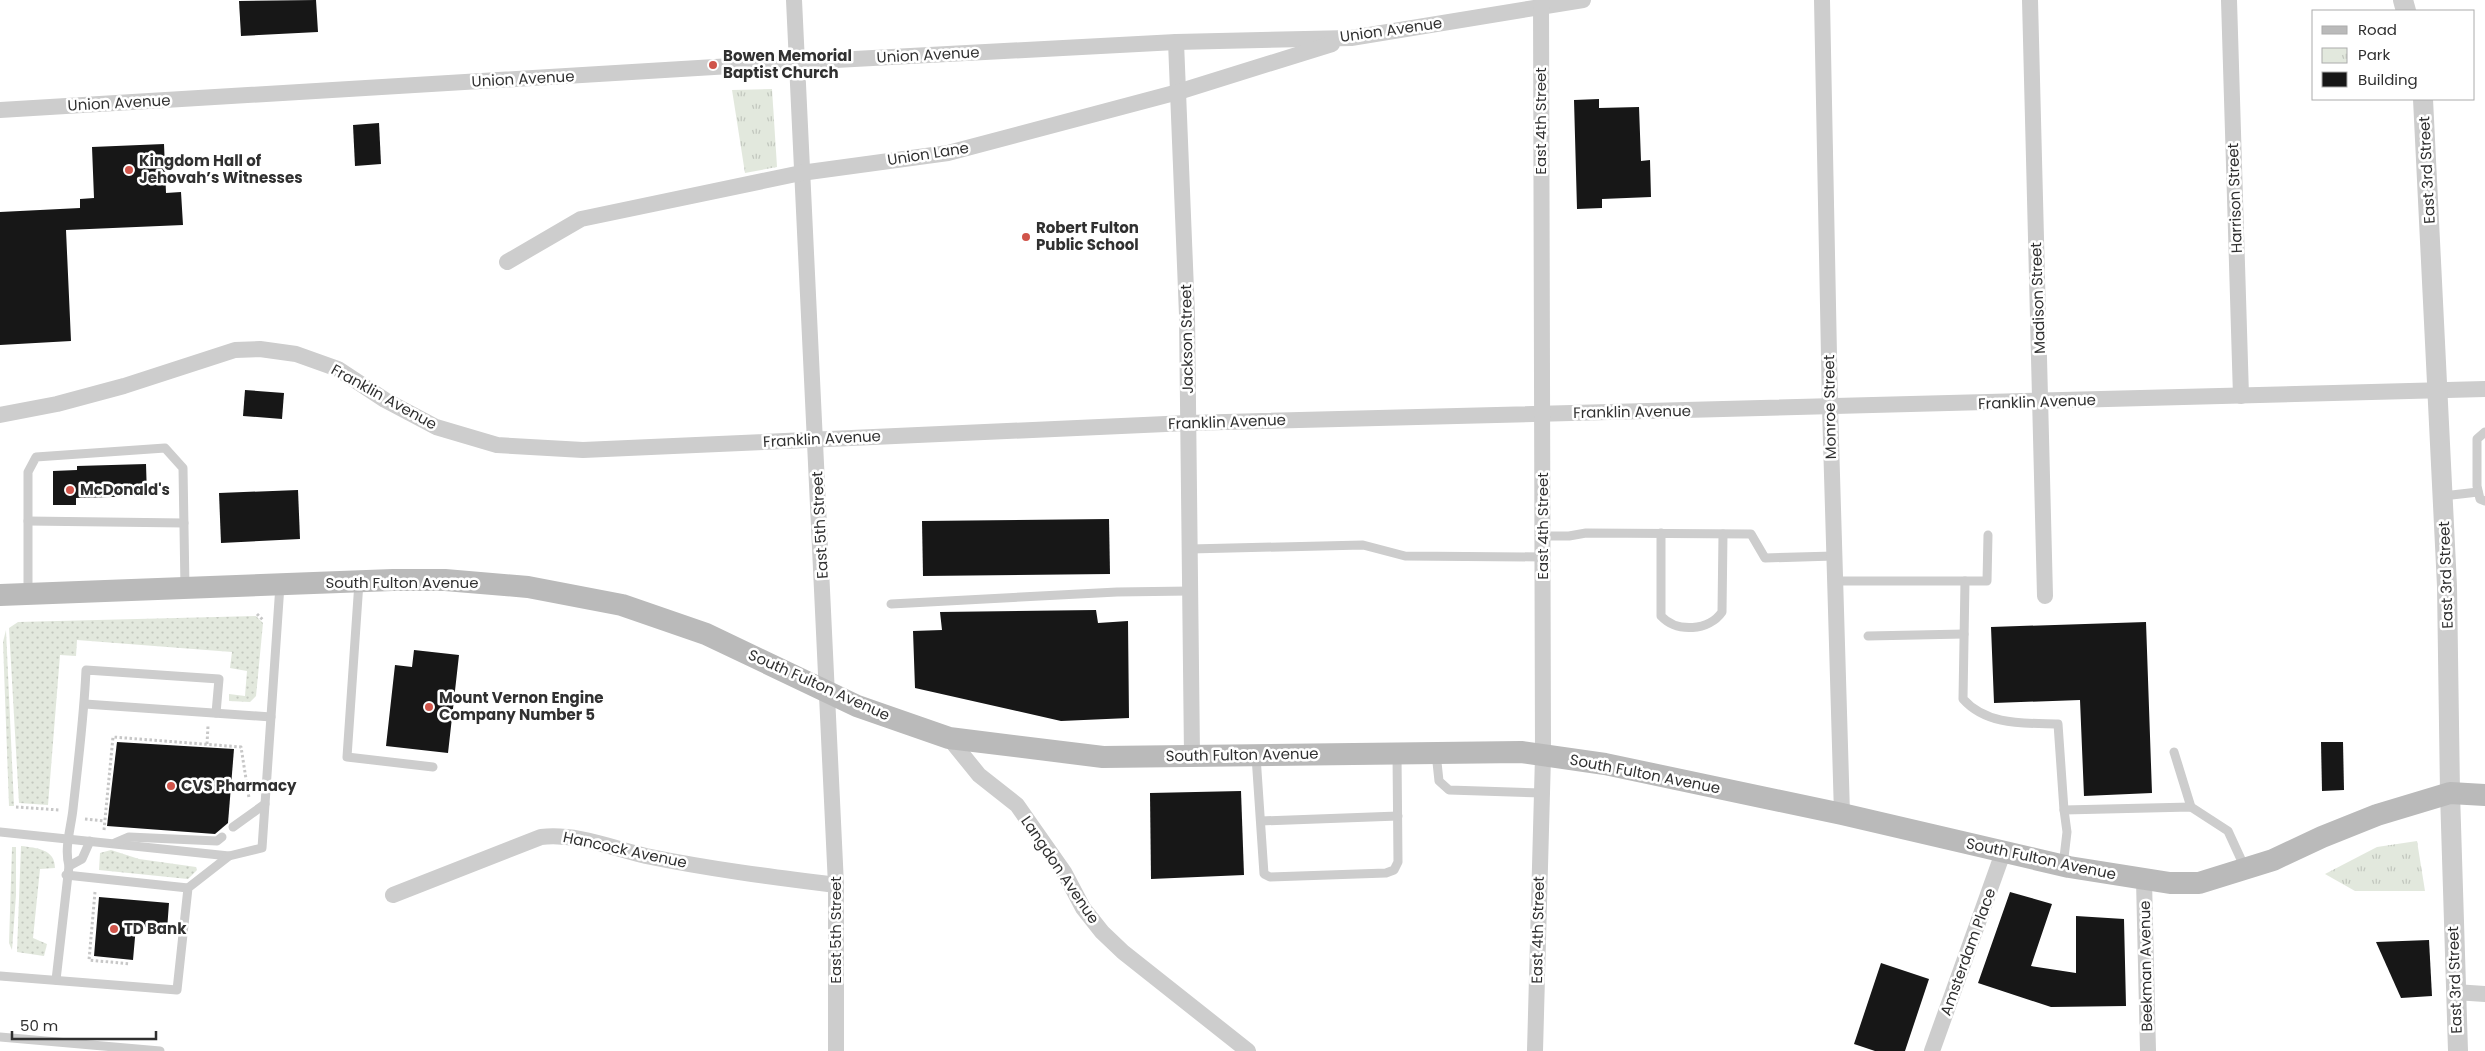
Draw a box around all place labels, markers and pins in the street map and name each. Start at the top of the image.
place label: Bowen Memorial Baptist Church [723,45,852,83]
marker: Bowen Memorial Baptist Church [707,59,719,71]
place label: Kingdom Hall of Jehovah’s Witnesses [139,150,303,188]
marker: Kingdom Hall of Jehovah’s Witnesses [123,164,135,176]
place label: Robert Fulton Public School [1036,217,1139,255]
marker: Robert Fulton Public School [1020,231,1032,243]
place label: McDonald's [80,479,170,500]
marker: McDonald's [64,484,76,496]
place label: Mount Vernon Engine Company Number 5 [439,687,604,725]
marker: Mount Vernon Engine Company Number 5 [423,701,435,713]
place label: CVS Pharmacy [181,775,297,796]
marker: CVS Pharmacy [165,780,177,792]
place label: TD Bank [124,918,187,939]
marker: TD Bank [108,923,120,935]

